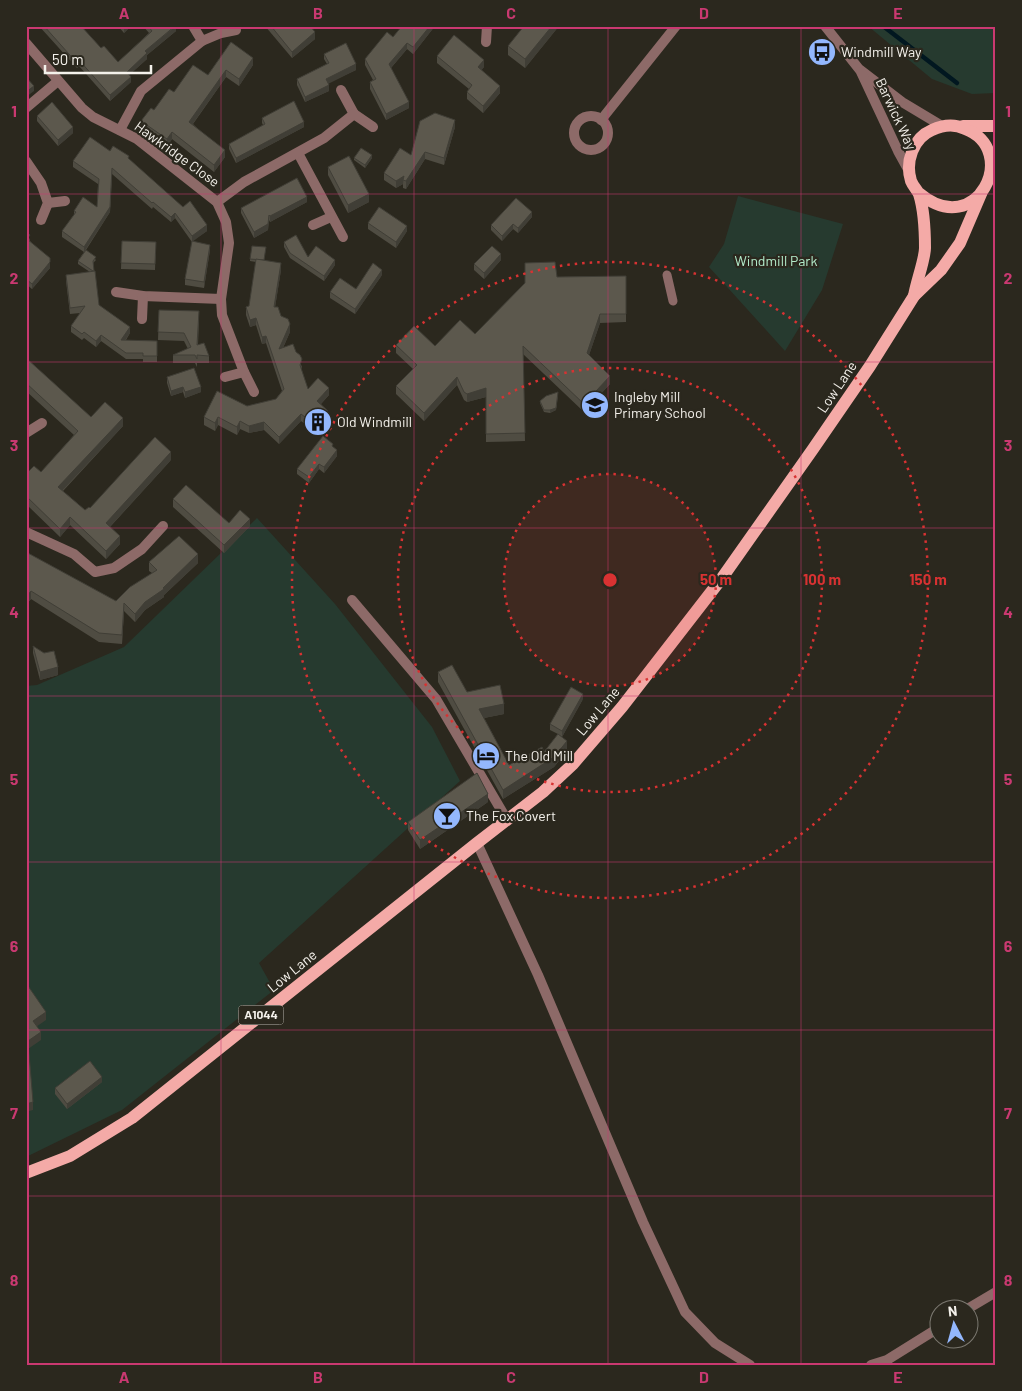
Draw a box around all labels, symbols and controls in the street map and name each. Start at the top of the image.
text: A [119,3,130,22]
text: B [313,3,323,22]
text: C [506,3,516,22]
text: D [699,3,709,22]
text: E [893,3,903,22]
bus stop icon: Windmill Way [807,37,837,67]
scale bar [45,42,151,74]
place label: Windmill Way [841,43,922,60]
text: 50 m [52,50,84,68]
street label: Barwick Way [872,75,921,153]
text: 1 [11,101,17,120]
text: 1 [1005,101,1011,120]
street label: Hawkridge Close [131,117,223,190]
park label: Windmill Park [735,252,817,269]
text: 2 [10,268,19,287]
text: 2 [1004,268,1013,287]
street label: Low Lane [813,358,860,416]
place label: Ingleby Mill Primary School [614,388,706,421]
school or university icon: Ingleby Mill Primary School [580,390,610,420]
building icon: Old Windmill [303,407,333,437]
place label: Old Windmill [337,413,412,430]
text: 3 [10,435,18,454]
text: 3 [1004,435,1012,454]
text: 50 m [700,570,732,588]
text: 100 m [803,570,841,588]
text: 150 m [909,570,947,588]
centre of rings [601,571,619,589]
text: 4 [9,602,19,621]
text: 4 [1003,602,1013,621]
street label: Low Lane [572,683,623,738]
hotel icon: The Old Mill [471,741,501,771]
place label: The Old Mill [505,747,573,764]
text: 5 [10,769,19,788]
text: 5 [1004,769,1013,788]
bar icon: The Fox Covert [432,801,462,831]
place label: The Fox Covert [466,807,556,824]
text: 6 [10,936,19,955]
text: 6 [1004,936,1013,955]
street label: Low Lane [264,946,320,996]
road number: A1044 [238,1006,284,1024]
text: 7 [10,1103,18,1122]
text: 7 [1004,1103,1012,1122]
text: 8 [10,1270,19,1289]
text: 8 [1004,1270,1013,1289]
north arrow [930,1298,980,1348]
text: N [947,1302,958,1320]
text: A [119,1367,130,1386]
text: B [313,1367,323,1386]
text: C [506,1367,516,1386]
text: D [699,1367,709,1386]
text: E [893,1367,903,1386]

